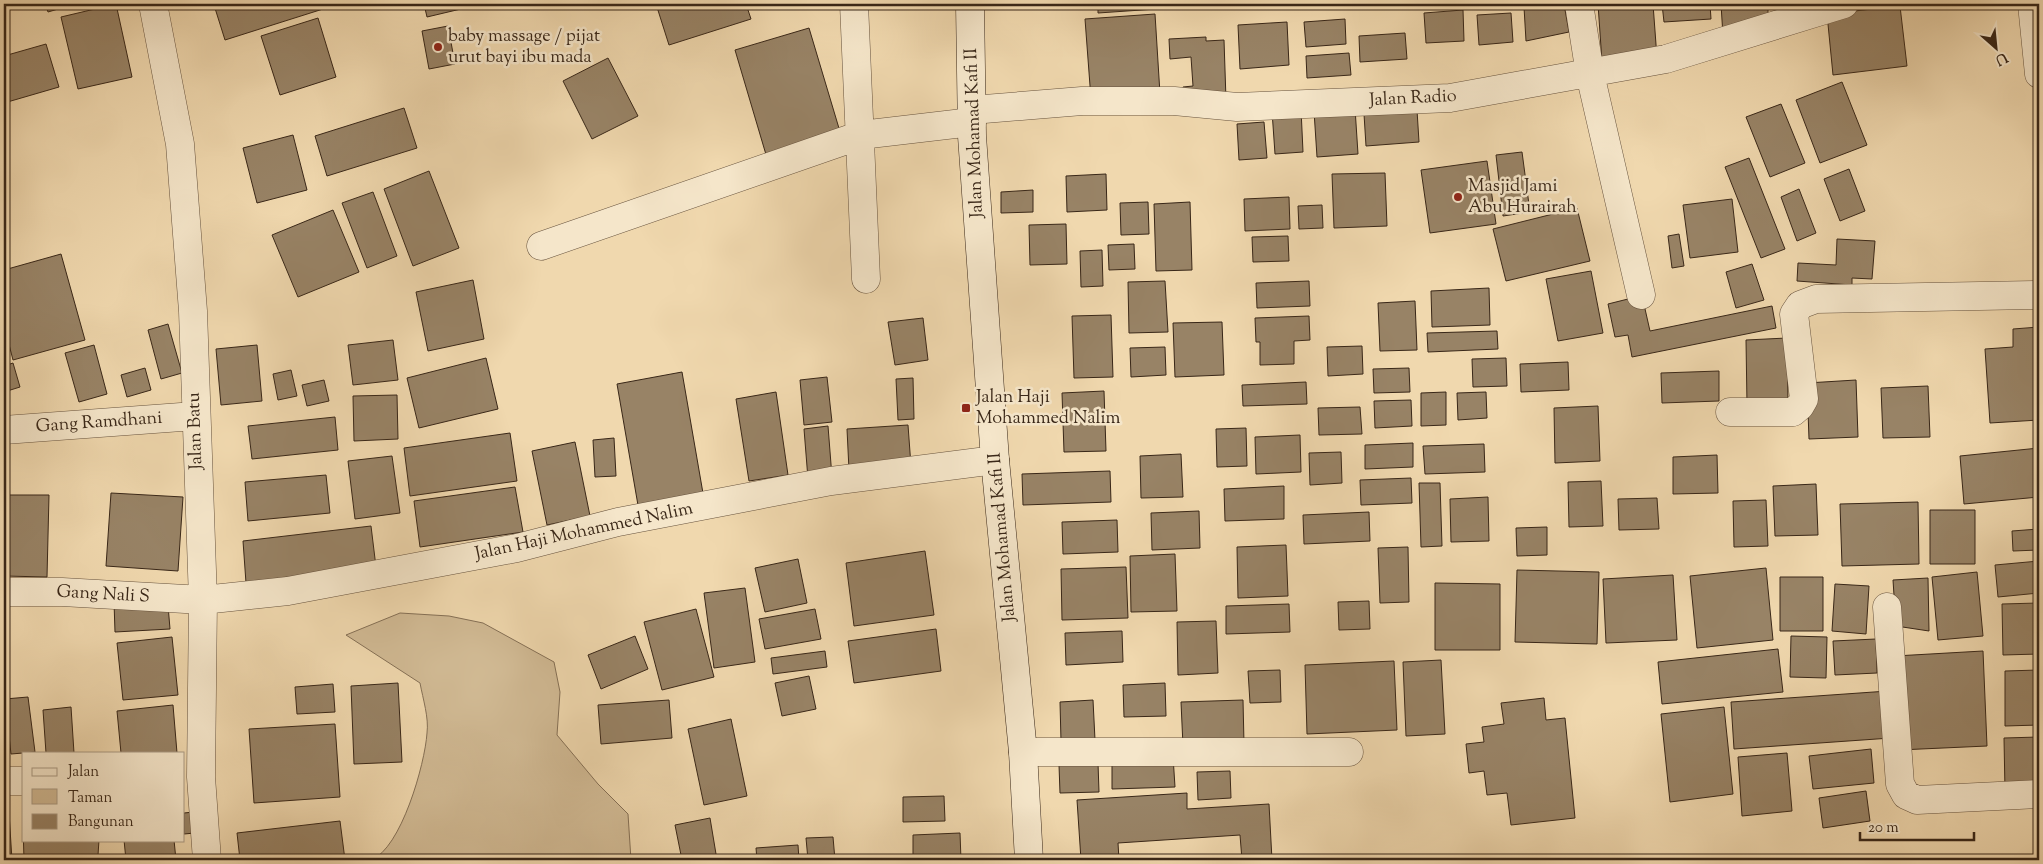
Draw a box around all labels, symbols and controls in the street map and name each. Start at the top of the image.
north arrow [1970,22,2020,72]
place label: baby massage / pijat urut bayi ibu mada [448,24,600,71]
marker: baby massage / pijat urut bayi ibu mada [432,41,444,53]
text: U [1991,46,2011,70]
street label: Jalan Mohamad Kafi II [959,48,991,219]
street label: Jalan Radio [1368,84,1457,114]
place label: Masjid Jami Abu Hurairah [1468,174,1577,221]
marker: Masjid Jami Abu Hurairah [1452,191,1464,203]
place label: Jalan Haji Mohammed Nalim [975,385,1121,432]
street label: Jalan Batu [182,392,210,471]
marker: Jalan Haji Mohammed Nalim [960,402,972,414]
street label: Gang Ramdhani [35,406,163,440]
street label: Jalan Mohamad Kafi II [983,451,1023,624]
street label: Jalan Haji Mohammed Nalim [472,496,695,568]
street label: Gang Nali S [56,580,150,610]
legend [22,752,185,842]
text: Jalan [67,762,99,783]
text: Taman [68,788,112,809]
scale bar [1860,809,1974,841]
text: Bangunan [68,812,134,833]
text: 20 m [1868,818,1899,839]

